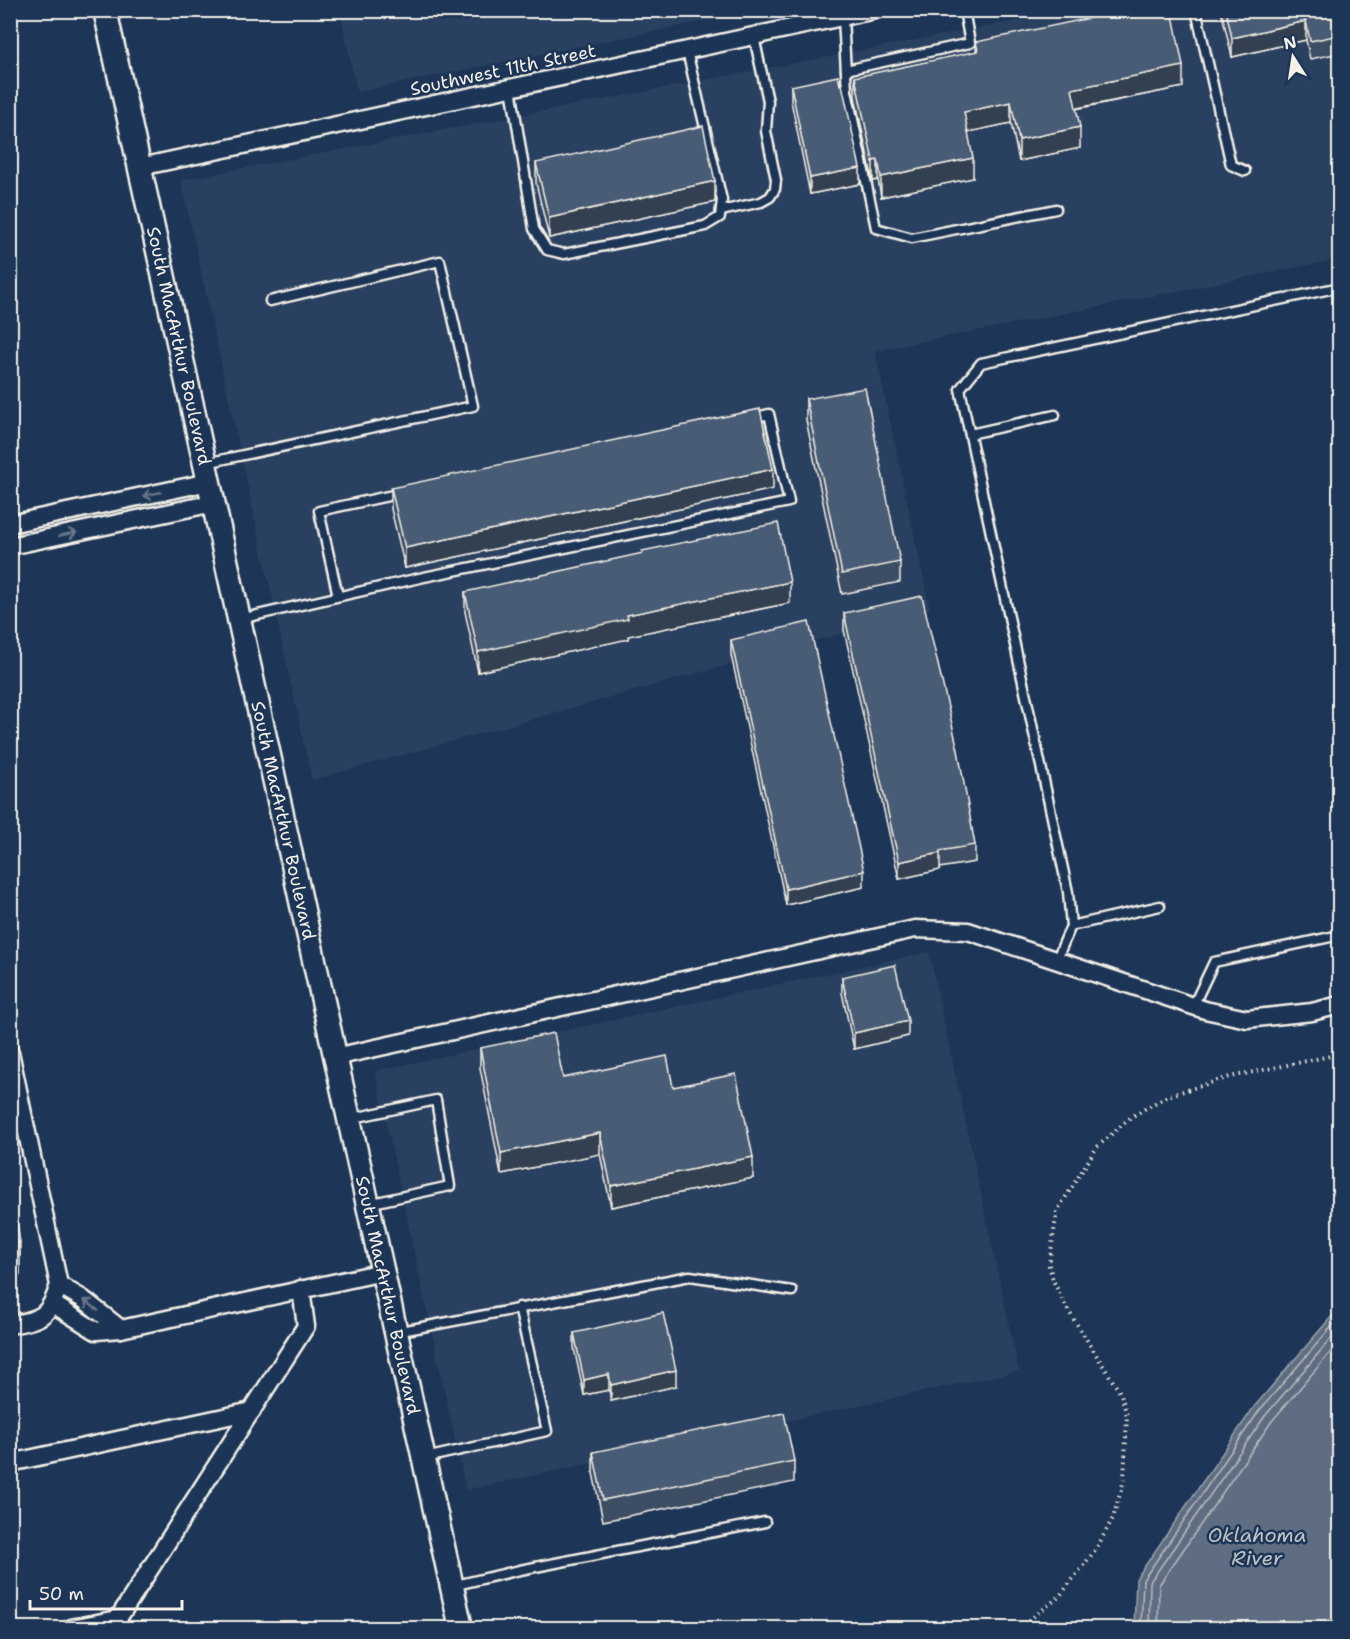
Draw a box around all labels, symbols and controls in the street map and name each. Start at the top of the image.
north arrow [1263,27,1323,87]
text: N [1282,31,1298,54]
street label: Southwest 11th Street [408,39,598,101]
street label: South MacArthur Boulevard [141,224,217,468]
one-way arrow [143,489,163,500]
one-way arrow [57,528,77,539]
street label: South MacArthur Boulevard [245,699,321,942]
street label: South MacArthur Boulevard [350,1174,426,1417]
one-way arrow [83,1299,99,1312]
water label: Oklahoma River [1208,1522,1306,1571]
scale bar [30,1573,182,1611]
text: 50 m [39,1582,84,1606]

